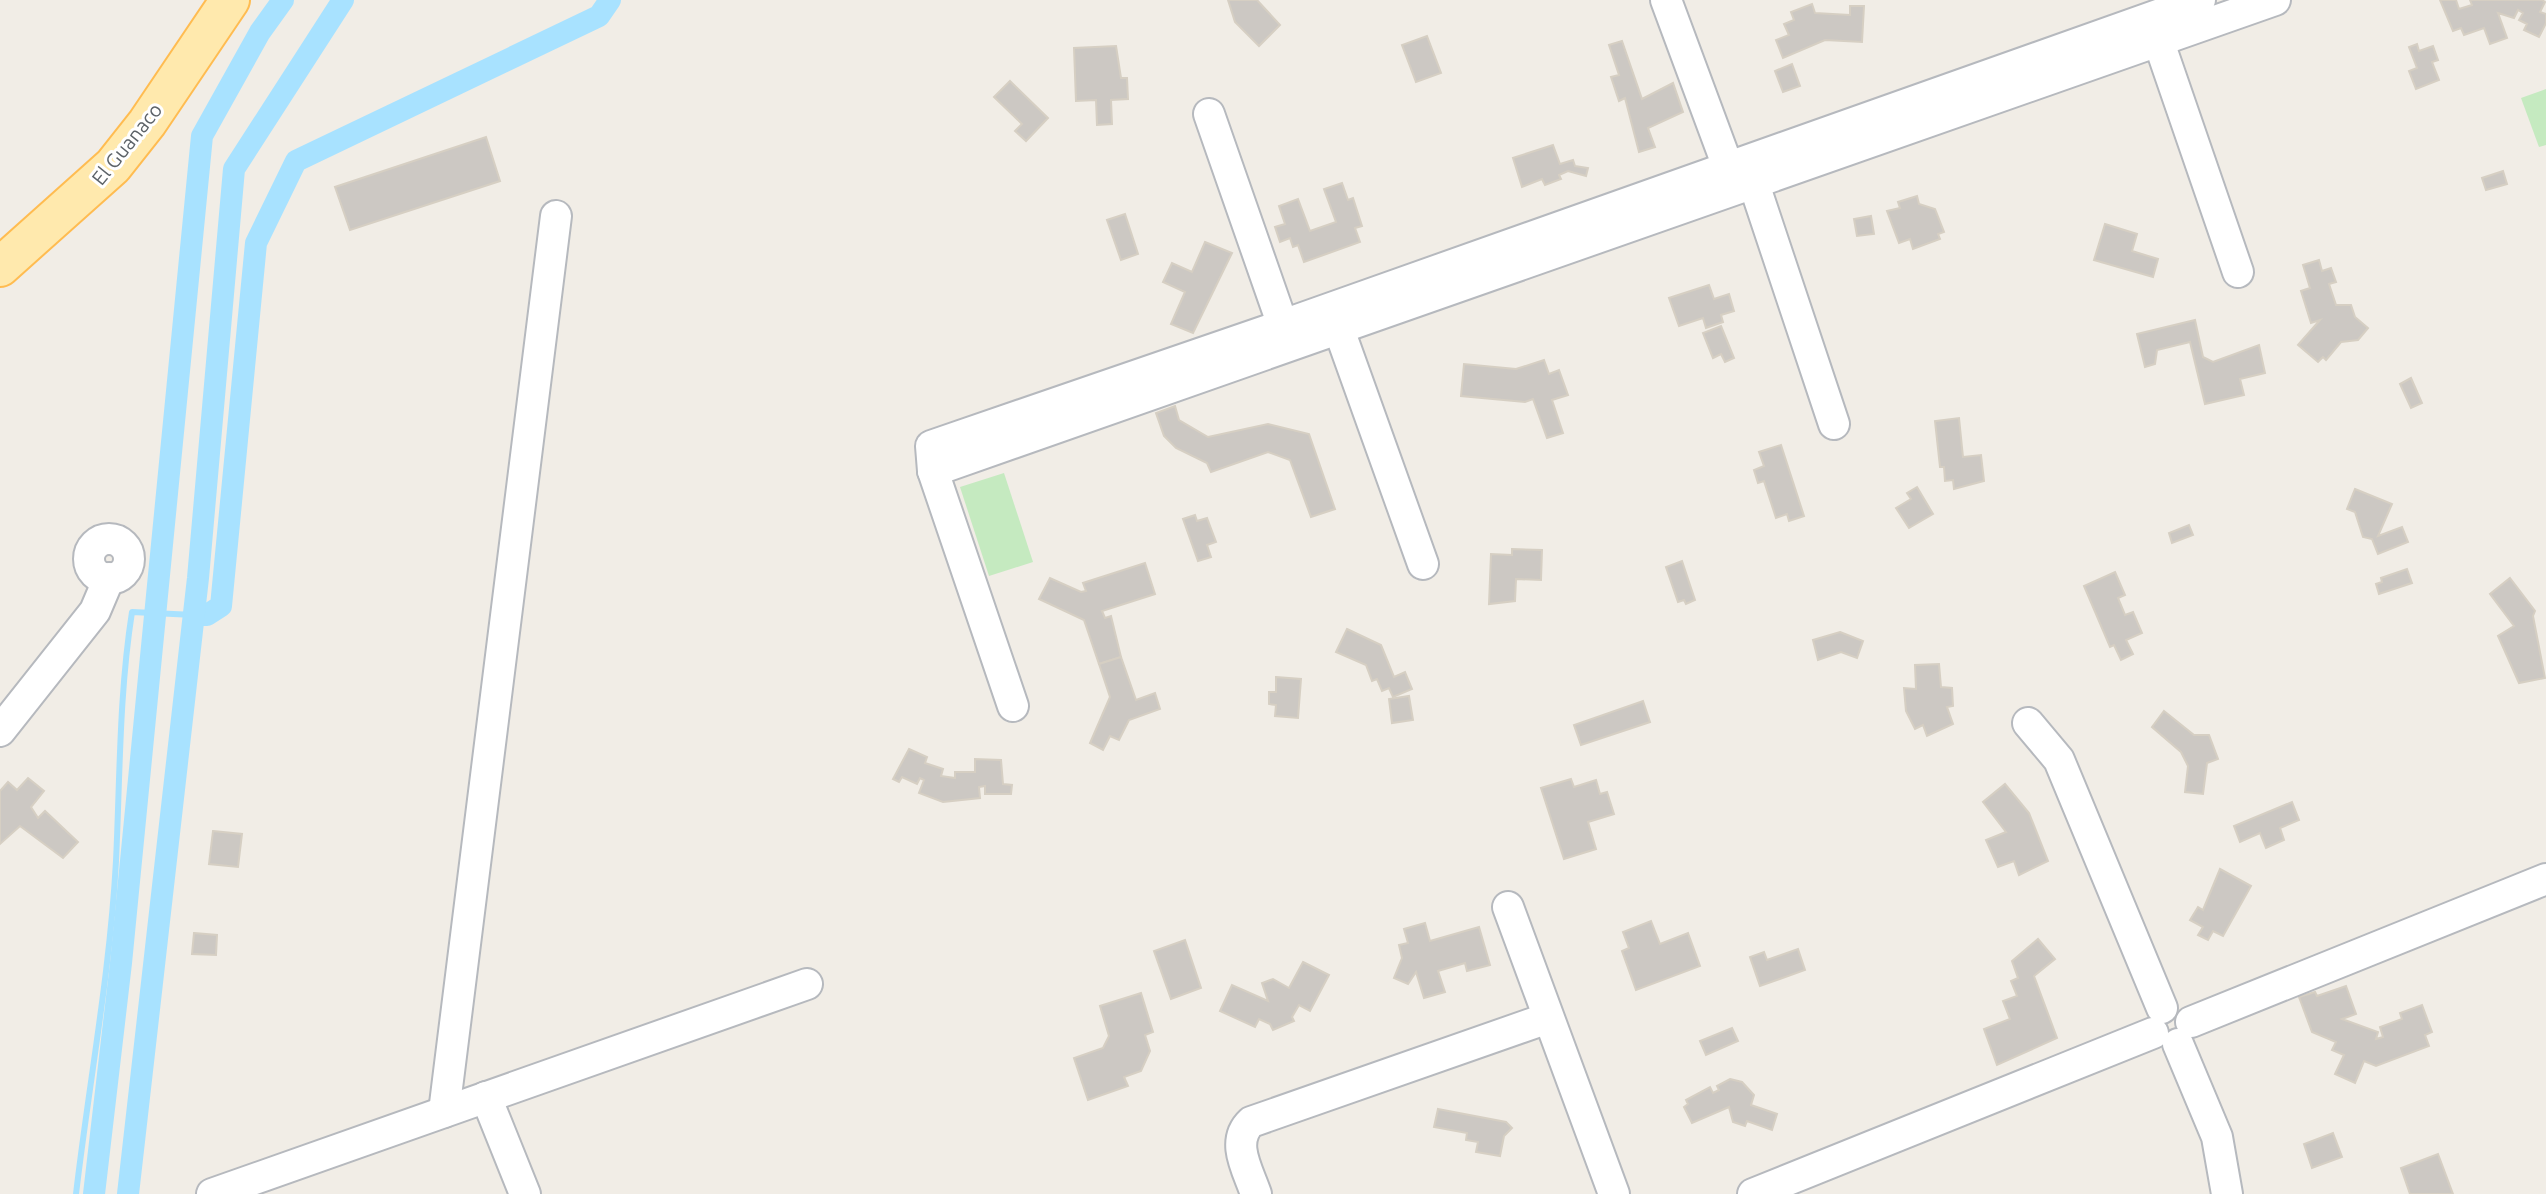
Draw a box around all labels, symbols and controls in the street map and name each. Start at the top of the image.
street label: El Guanaco [87,98,167,189]

